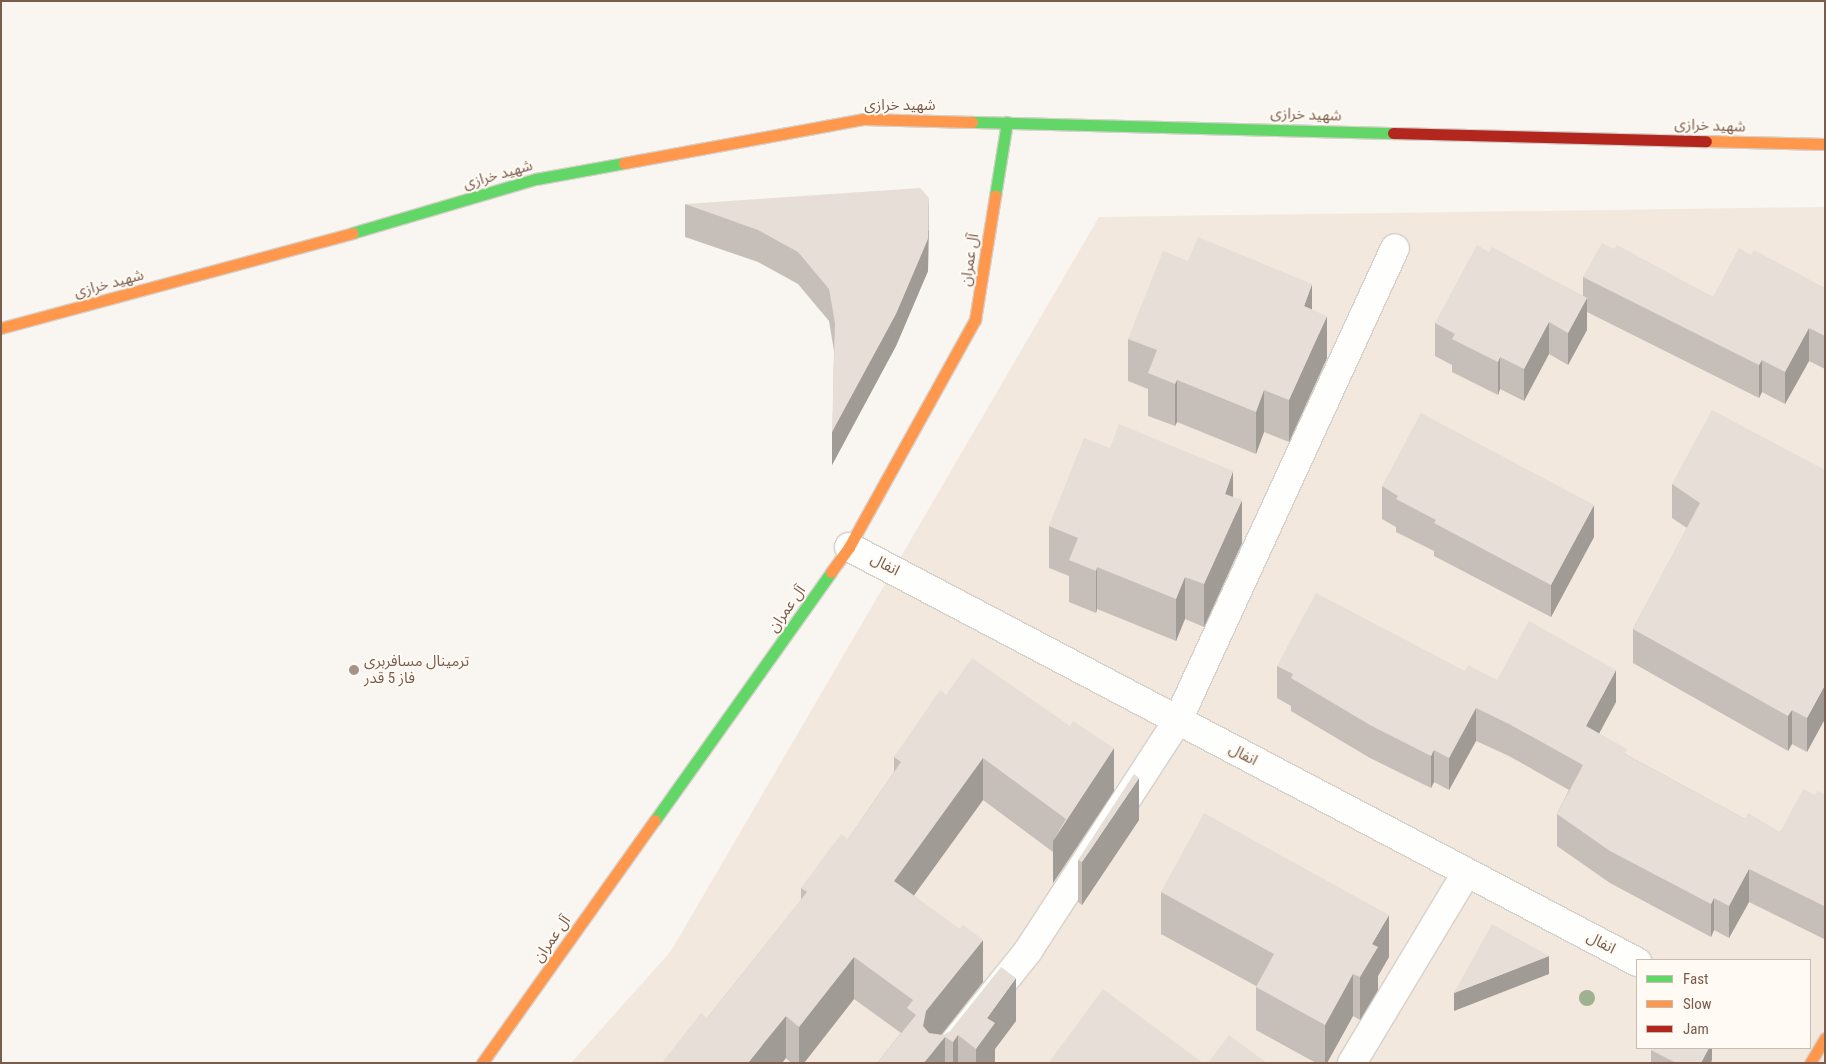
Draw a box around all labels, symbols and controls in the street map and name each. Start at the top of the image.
street label: شهید خرازی [864,97,936,115]
street label: شهید خرازی [1270,105,1342,125]
street label: شهید خرازی [1674,116,1746,136]
street label: شهید خرازی [461,157,535,193]
street label: آل عمران [957,232,983,288]
street label: شهید خرازی [72,266,146,302]
street label: انفال [868,550,902,580]
street label: آل عمران [764,582,810,636]
place label: ترمینال مسافربری فاز 5 قدر [364,652,469,687]
marker: ترمینال مسافربری فاز 5 قدر [348,664,360,676]
street label: انفال [1226,740,1260,770]
street label: آل عمران [529,912,575,966]
street label: انفال [1584,928,1618,958]
legend [1636,959,1811,1049]
text: Fast [1683,970,1708,988]
text: Slow [1683,995,1712,1013]
text: Jam [1683,1020,1709,1038]

